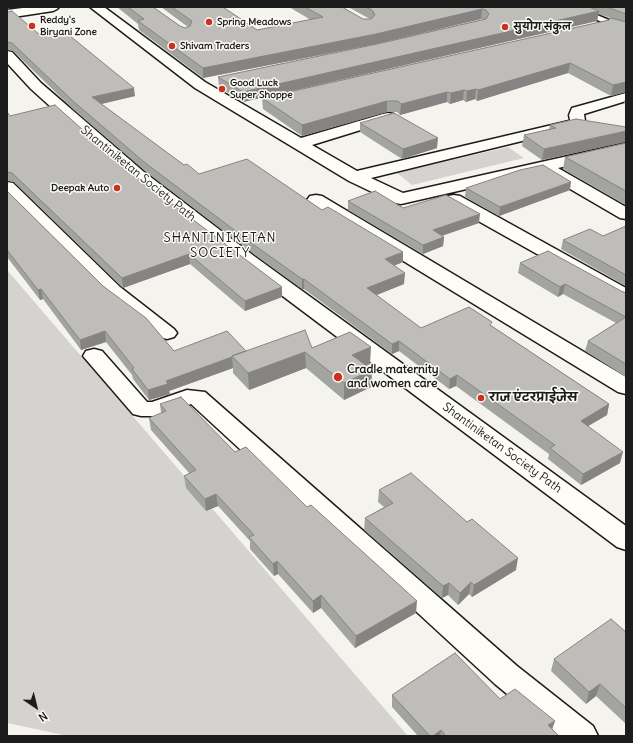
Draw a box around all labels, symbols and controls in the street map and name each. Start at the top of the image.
place label: Reddy's Biryani Zone [40,14,97,38]
place label: Spring Meadows [217,16,291,28]
marker: Spring Meadows [204,17,214,27]
marker: Reddy's Biryani Zone [27,21,37,31]
place label: सुयोग संकुल [513,21,571,33]
marker: सुयोग संकुल [500,22,510,32]
place label: Shivam Traders [180,40,249,52]
marker: Shivam Traders [167,41,177,51]
place label: Good Luck Super Shoppe [230,77,293,100]
marker: Good Luck Super Shoppe [217,84,227,94]
street label: Shantiniketan Society Path [78,123,198,225]
place label: Deepak Auto [51,182,109,194]
marker: Deepak Auto [112,183,122,193]
district label: SHANTINIKETAN SOCIETY [163,230,277,261]
place label: Cradle maternity and women care [347,363,439,391]
marker: Cradle maternity and women care [332,371,344,383]
place label: राज एंटरप्राईजेस [489,391,578,405]
marker: राज एंटरप्राईजेस [476,393,486,403]
street label: Shantiniketan Society Path [440,400,564,496]
north arrow [16,687,56,727]
text: N [36,709,50,725]

